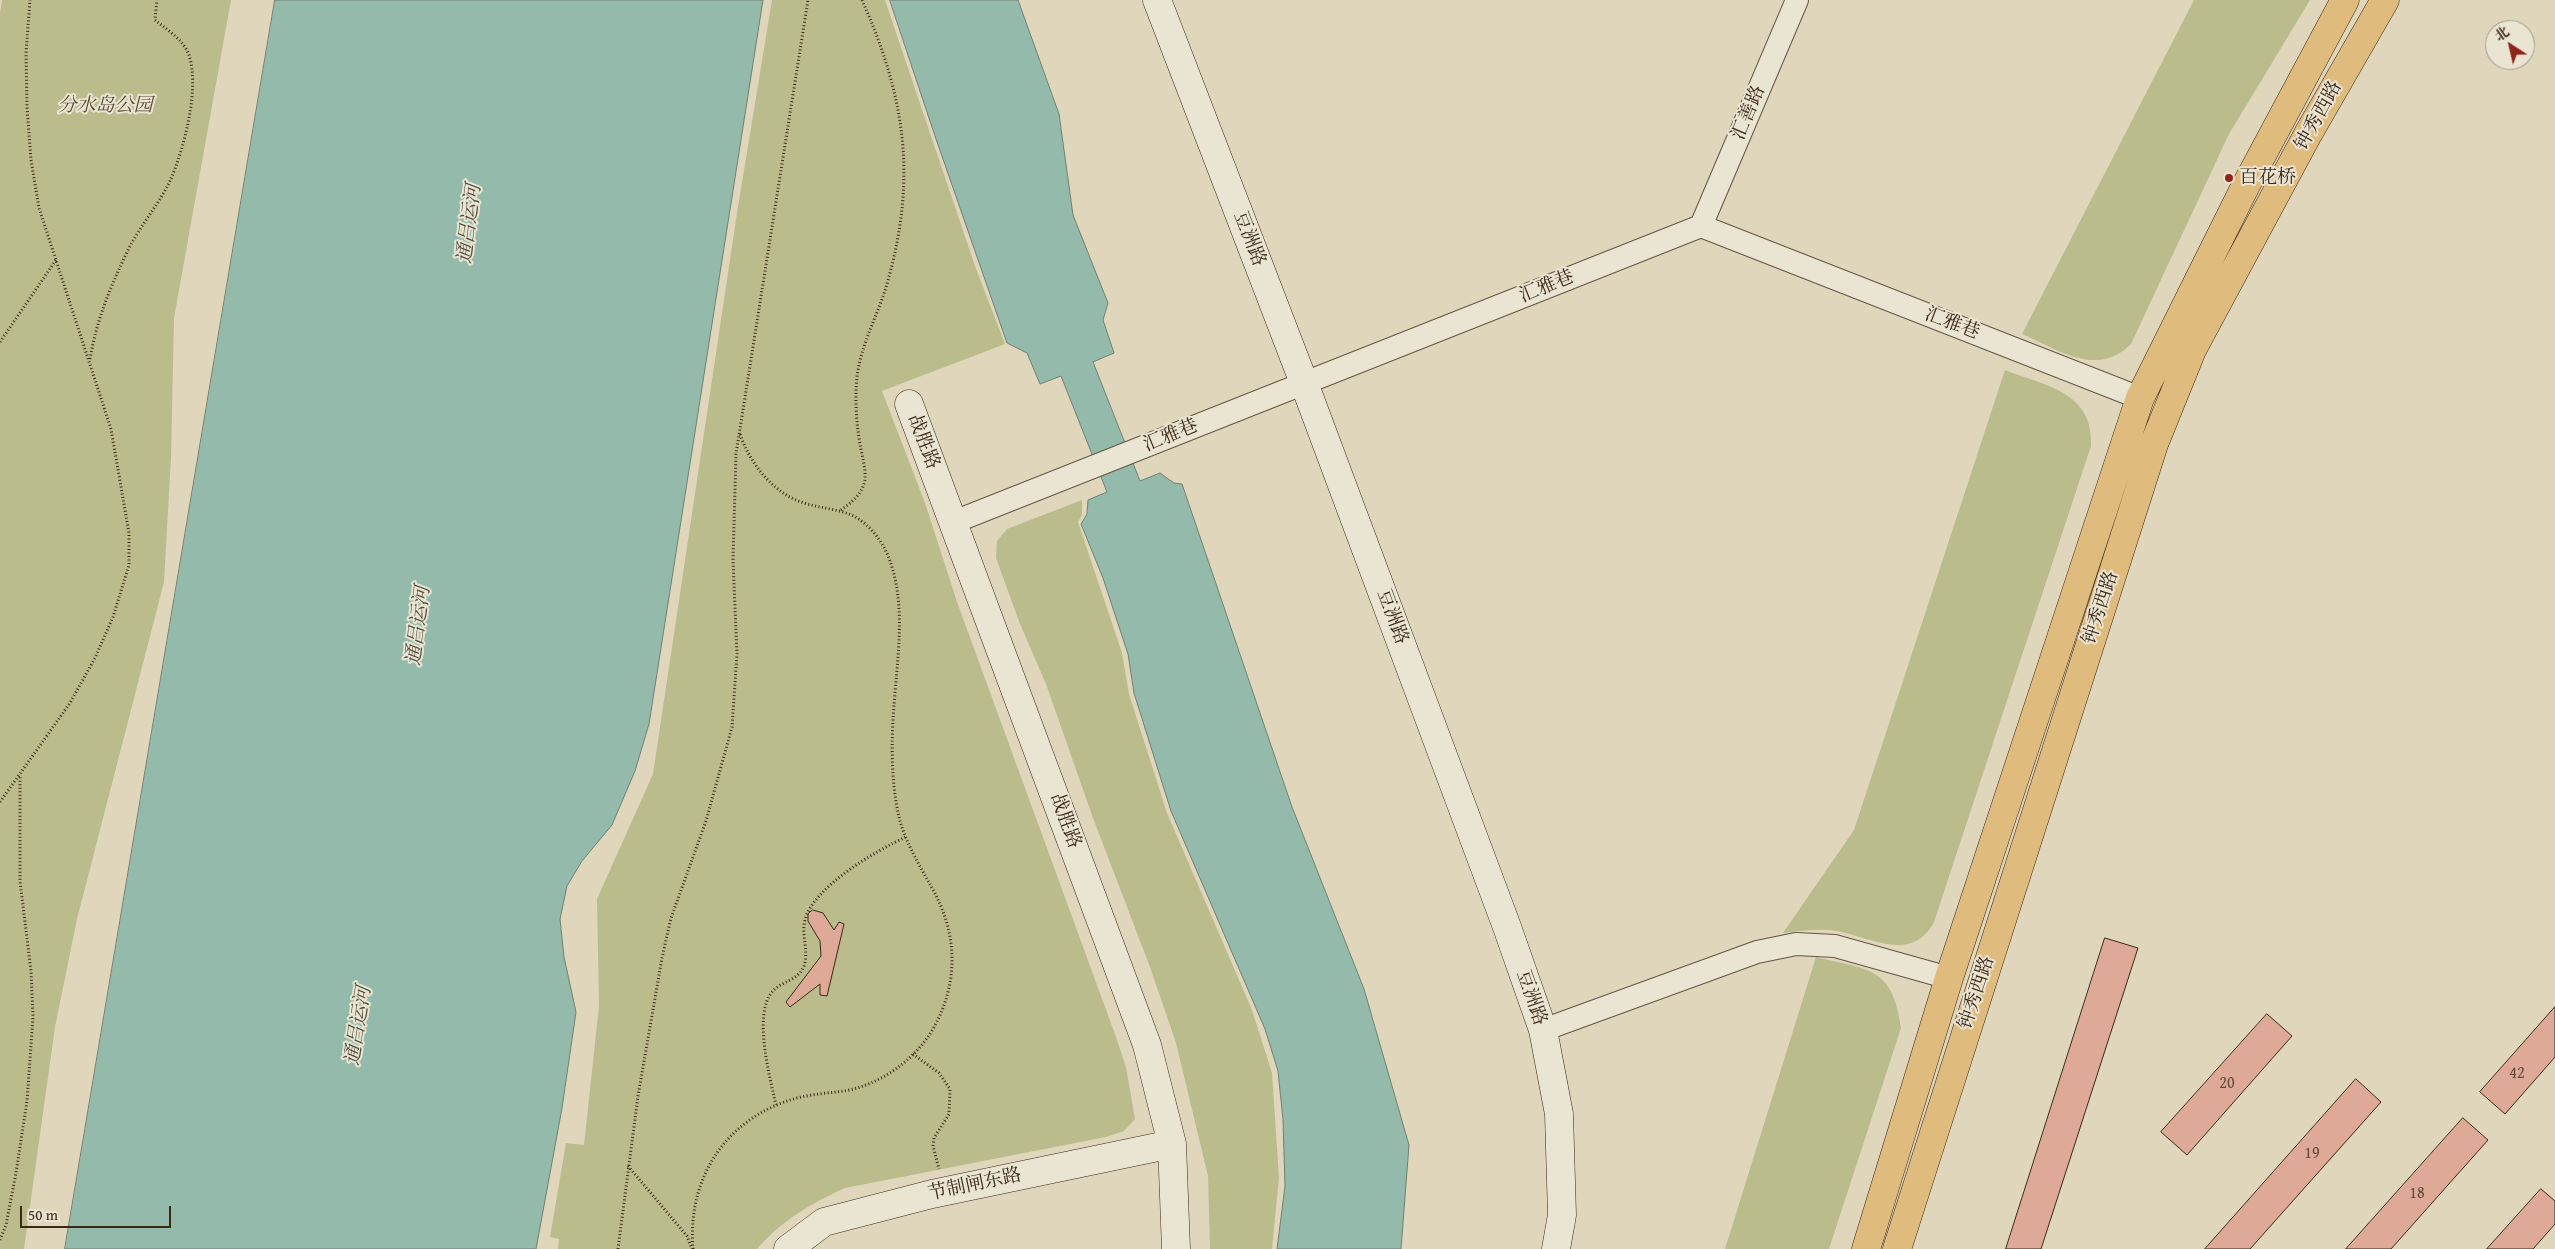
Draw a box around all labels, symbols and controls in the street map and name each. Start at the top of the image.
north arrow [2485,20,2535,70]
text: 北 [2491,21,2513,46]
street label: 钟秀西路 [2291,77,2347,155]
street label: 汇善路 [1727,82,1771,144]
park label: 分水岛公园 [58,95,152,117]
place label: 百花桥 [2239,167,2296,189]
marker: 百花桥 [2223,172,2235,184]
water label: 通吕运河 [453,183,487,265]
street label: 豆洲路 [1228,208,1270,270]
street label: 汇雅巷 [1516,266,1578,308]
street label: 汇雅巷 [1921,303,1983,345]
street label: 战胜路 [902,411,944,473]
street label: 汇雅巷 [1140,415,1202,457]
street label: 钟秀西路 [2078,568,2124,648]
water label: 通吕运河 [402,585,436,667]
street label: 豆洲路 [1372,586,1412,648]
street label: 战胜路 [1045,790,1085,852]
street label: 钟秀西路 [1954,953,2000,1033]
street label: 豆洲路 [1511,967,1551,1029]
water label: 通吕运河 [341,985,377,1067]
house number: 42 [2509,1064,2525,1084]
house number: 20 [2219,1074,2235,1094]
house number: 19 [2304,1144,2320,1164]
street label: 节制闸东路 [926,1164,1024,1206]
house number: 18 [2409,1184,2425,1204]
scale bar [22,1196,174,1228]
text: 50 m [28,1204,58,1225]

